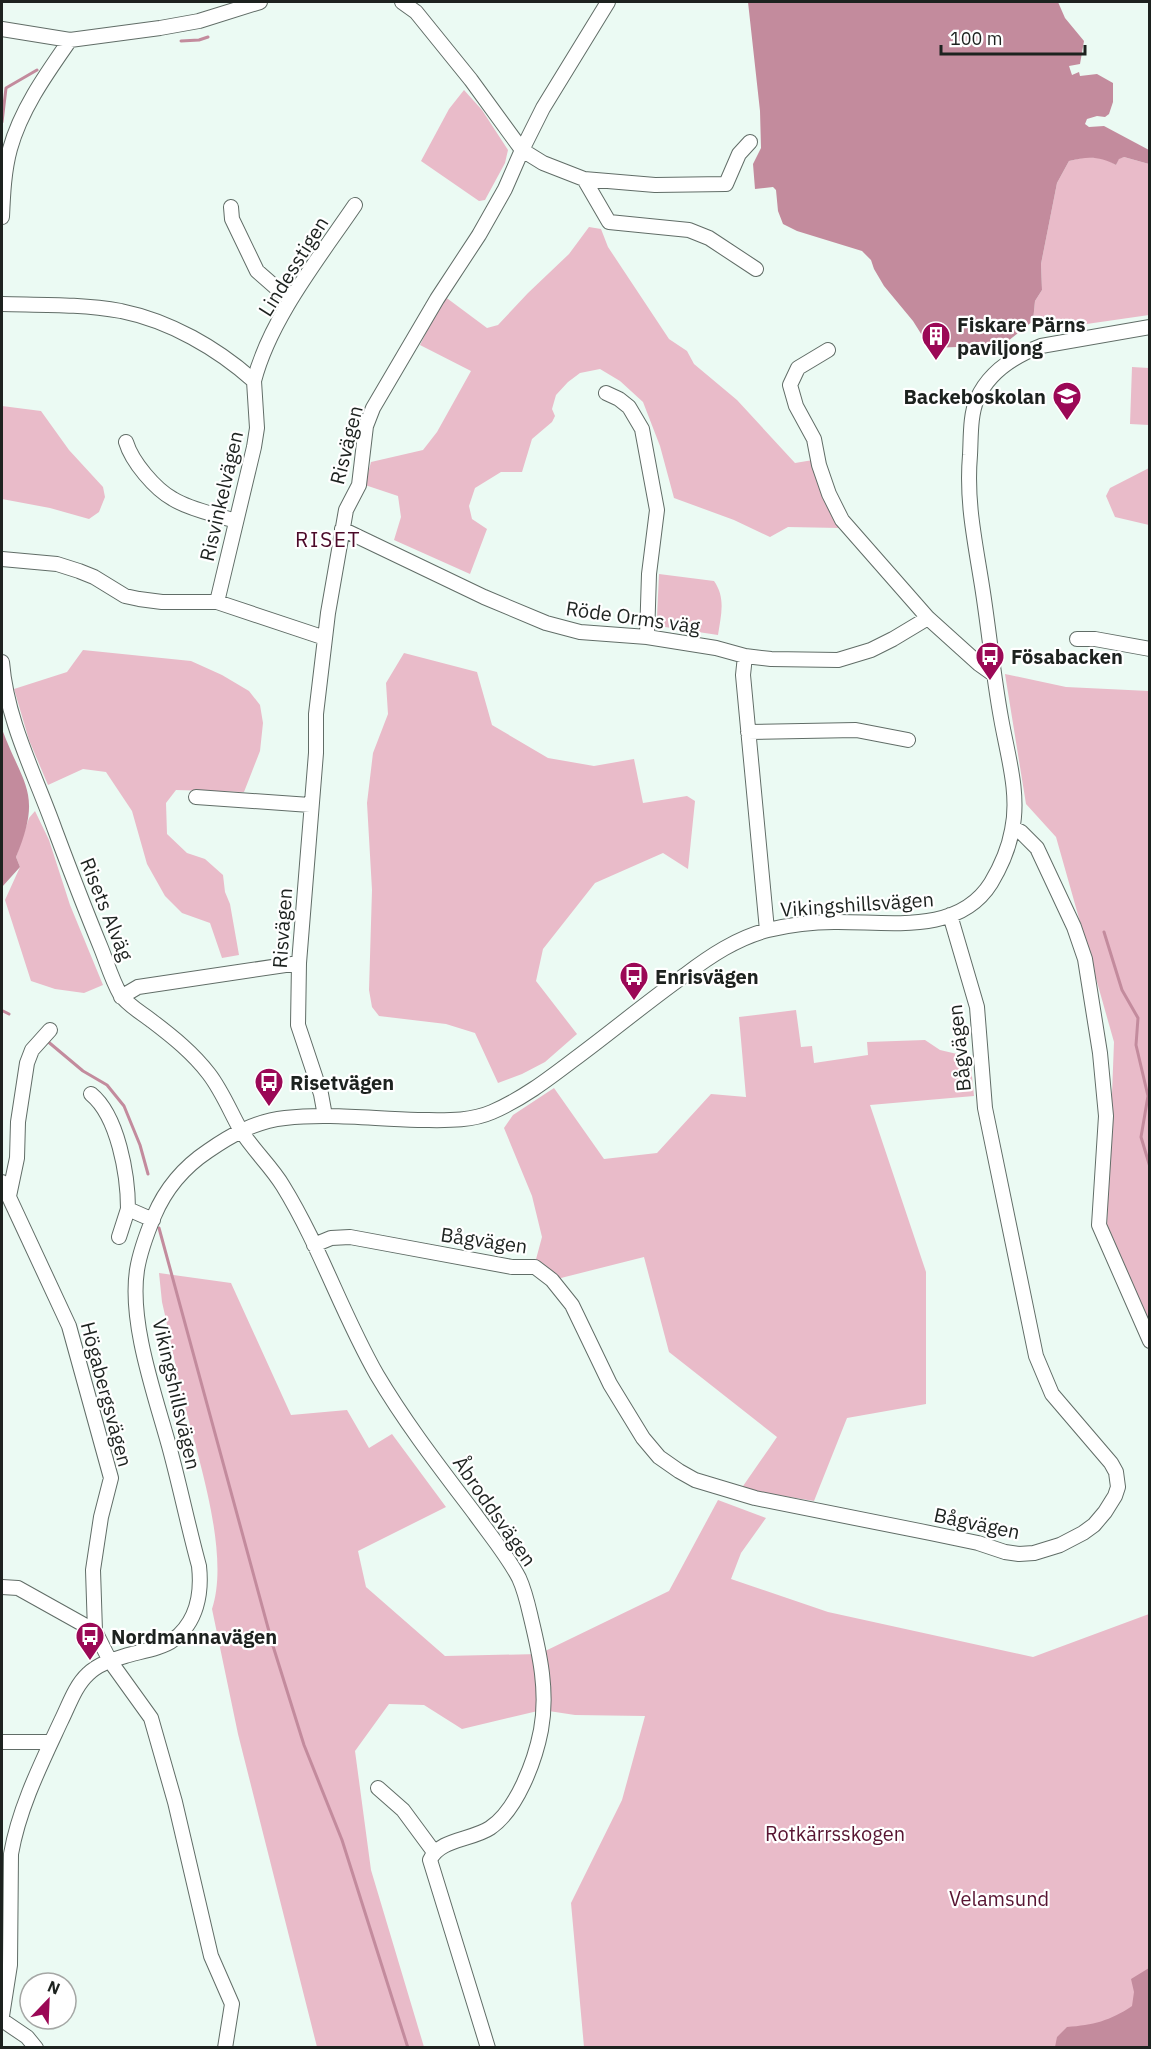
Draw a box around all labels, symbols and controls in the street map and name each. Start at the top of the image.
scale bar [941,18,1085,56]
text: 100 m [950,27,1002,50]
street label: Lindesstigen [252,211,334,321]
place label: Fiskare Pärns paviljong [957,311,1086,361]
building icon: Fiskare Pärns paviljong [920,320,952,362]
school or university icon: Backeboskolan [1051,380,1083,422]
place label: Backeboskolan [904,383,1046,410]
street label: Risvägen [323,403,369,487]
street label: Risvinkelvägen [193,428,249,564]
district label: RISET [295,525,361,553]
street label: Röde Orms väg [564,594,702,640]
bus stop icon: Fösabacken [974,640,1006,682]
place label: Fösabacken [1011,643,1123,670]
street label: Risets Alväg [74,853,140,965]
street label: Vikingshillsvägen [779,885,935,923]
street label: Risvägen [266,887,298,969]
bus stop icon: Enrisvägen [618,960,650,1002]
place label: Enrisvägen [655,963,759,990]
street label: Bågvägen [941,1003,977,1093]
bus stop icon: Risetvägen [253,1066,285,1108]
place label: Risetvägen [290,1069,394,1096]
street label: Bågvägen [439,1221,529,1259]
street label: Vikingshillsvägen [147,1316,207,1472]
street label: Högabergsvägen [75,1318,139,1470]
street label: Åbroddsvägen [447,1451,543,1571]
street label: Bågvägen [931,1501,1023,1545]
bus stop icon: Nordmannavägen [74,1620,106,1662]
place label: Nordmannavägen [111,1623,277,1650]
park label: Rotkärrsskogen [765,1820,905,1847]
park label: Velamsund [949,1885,1049,1912]
north arrow [18,1971,78,2031]
text: N [45,1976,63,1999]

